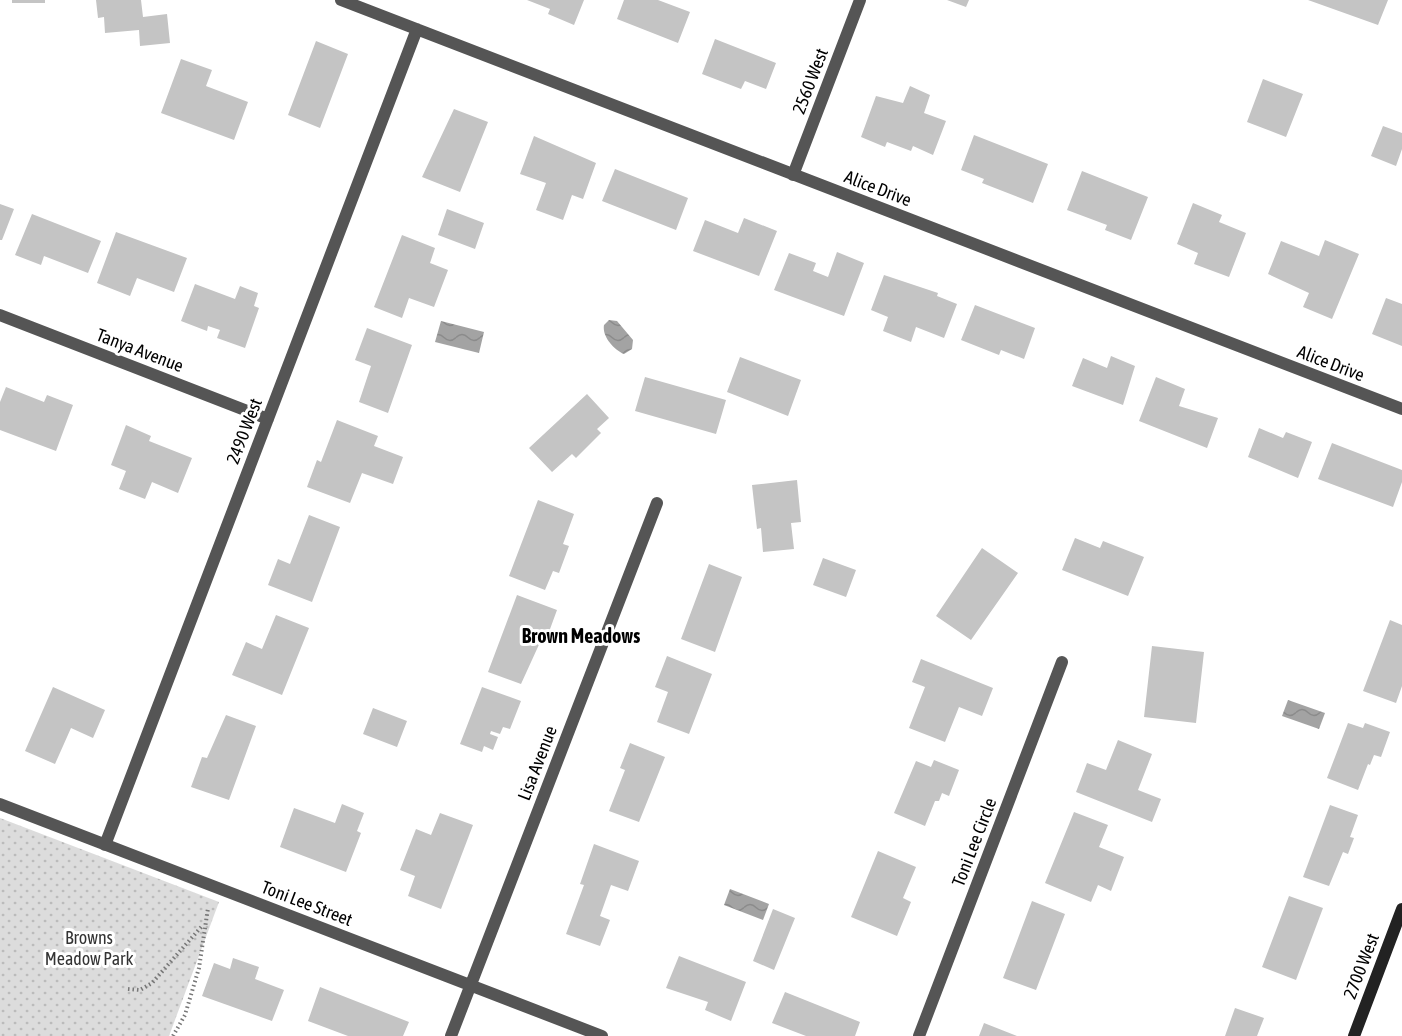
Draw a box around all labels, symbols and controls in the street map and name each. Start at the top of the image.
street label: 2560 West [788,45,832,117]
street label: Alice Drive [842,166,914,210]
street label: Tanya Avenue [93,324,187,376]
street label: Alice Drive [1295,341,1367,385]
street label: 2490 West [222,395,266,467]
district label: Brown Meadows [522,624,640,647]
street label: Lisa Avenue [513,723,561,803]
street label: Toni Lee Circle [947,795,1001,889]
street label: Toni Lee Street [259,876,355,930]
park label: Browns Meadow Park [45,927,133,969]
street label: 2700 West [1339,930,1383,1002]

